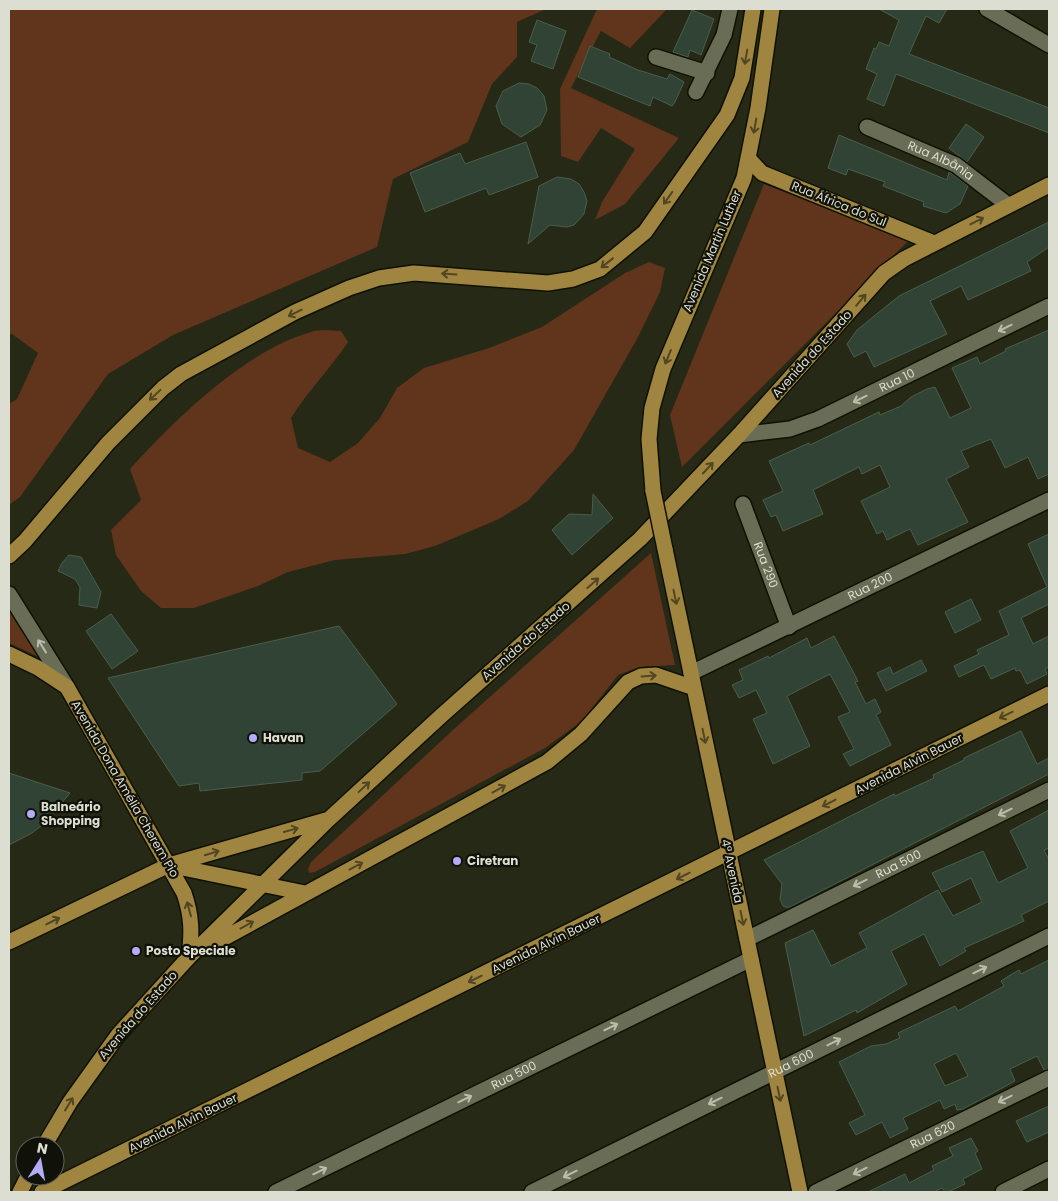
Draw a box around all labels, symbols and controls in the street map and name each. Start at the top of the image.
one-way arrow [740,49,750,65]
one-way arrow [749,118,759,134]
street label: Rua Albânia [905,136,978,184]
street label: Rua África do Sul [789,177,889,230]
street label: Avenida Martin Luther [678,187,745,314]
one-way arrow [663,190,673,204]
one-way arrow [969,216,984,225]
one-way arrow [601,258,614,269]
one-way arrow [442,270,458,279]
one-way arrow [855,293,866,306]
street label: Avenida do Estado [768,306,856,401]
one-way arrow [287,308,302,318]
one-way arrow [998,323,1013,333]
one-way arrow [662,349,672,364]
street label: Rua 10 [876,364,917,396]
one-way arrow [148,389,161,401]
one-way arrow [852,394,867,404]
one-way arrow [702,462,714,475]
street label: Rua 290 [750,539,783,590]
street label: Rua 200 [845,568,895,604]
one-way arrow [586,577,599,589]
one-way arrow [671,588,680,604]
street label: Avenida do Estado [478,597,574,684]
one-way arrow [36,639,47,653]
one-way arrow [641,671,657,681]
street label: Avenida Dona Amélia Cherem Pio [68,697,183,881]
one-way arrow [998,710,1013,720]
one-way arrow [700,728,709,744]
place label: Havan [263,729,304,746]
street label: Avenida Alvin Bauer [852,729,966,798]
marker: Havan [247,732,259,744]
one-way arrow [357,781,370,793]
one-way arrow [491,784,506,793]
place label: Balneário Shopping [41,798,101,829]
one-way arrow [822,799,837,809]
one-way arrow [998,807,1013,817]
marker: Balneário Shopping [25,808,37,820]
one-way arrow [283,825,299,834]
street label: 4ª Avenida [717,837,748,905]
street label: Rua 500 [873,845,924,882]
one-way arrow [203,847,219,857]
place label: Ciretran [467,852,518,869]
marker: Ciretran [451,855,463,867]
one-way arrow [348,861,363,870]
one-way arrow [676,871,691,881]
one-way arrow [852,879,867,889]
one-way arrow [184,901,193,917]
street label: Avenida Alvin Bauer [489,910,603,977]
one-way arrow [738,910,748,926]
one-way arrow [45,916,60,925]
one-way arrow [239,920,254,929]
place label: Posto Speciale [146,942,236,959]
marker: Posto Speciale [130,945,142,957]
one-way arrow [972,965,987,975]
street label: Avenida do Estado [94,967,181,1063]
one-way arrow [468,975,483,984]
one-way arrow [603,1022,618,1032]
one-way arrow [826,1037,841,1047]
street label: Rua 600 [765,1045,817,1082]
street label: Rua 500 [488,1056,539,1093]
one-way arrow [775,1086,785,1102]
street label: Avenida Alvin Bauer [126,1089,240,1156]
one-way arrow [458,1094,473,1104]
one-way arrow [998,1095,1013,1105]
one-way arrow [708,1097,723,1106]
one-way arrow [65,1098,75,1112]
street label: Rua 620 [907,1116,958,1153]
north arrow [15,1136,65,1186]
text: N [35,1137,50,1159]
one-way arrow [312,1166,327,1176]
one-way arrow [852,1166,867,1176]
one-way arrow [563,1169,578,1179]

